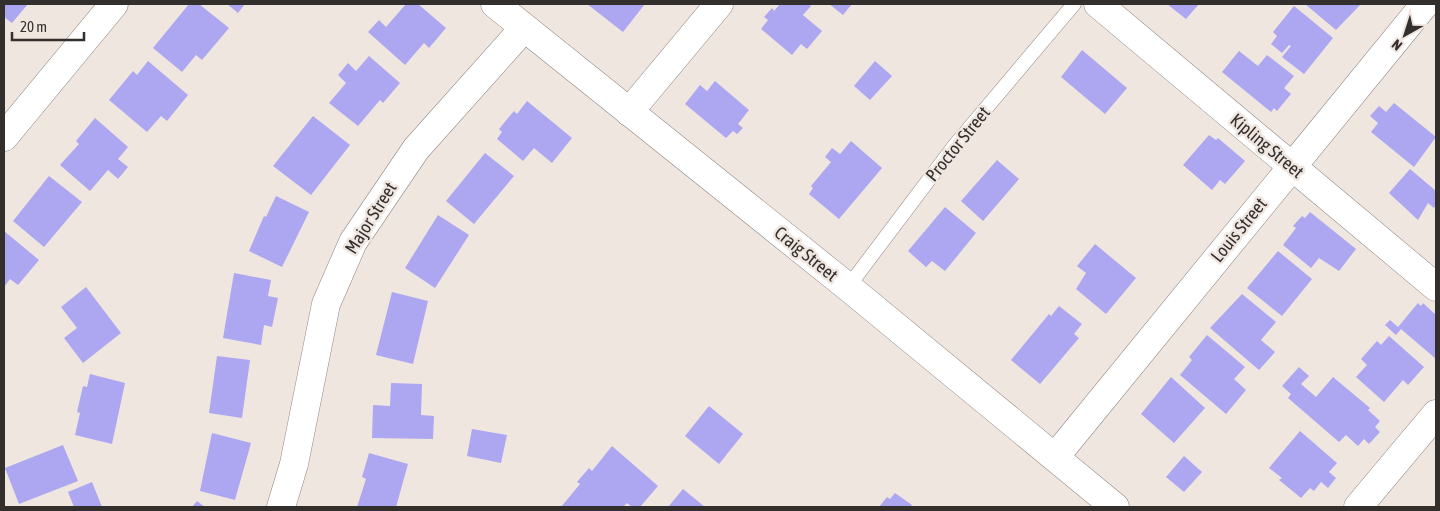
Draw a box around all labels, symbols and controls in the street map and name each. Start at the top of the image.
scale bar [12,10,85,42]
north arrow [1380,10,1430,60]
text: 20 m [20,18,47,35]
text: N [1389,36,1405,54]
street label: Proctor Street [921,102,994,185]
street label: Kipling Street [1227,109,1308,182]
street label: Major Street [340,178,401,257]
street label: Louis Street [1206,193,1271,266]
street label: Craig Street [770,222,842,285]

